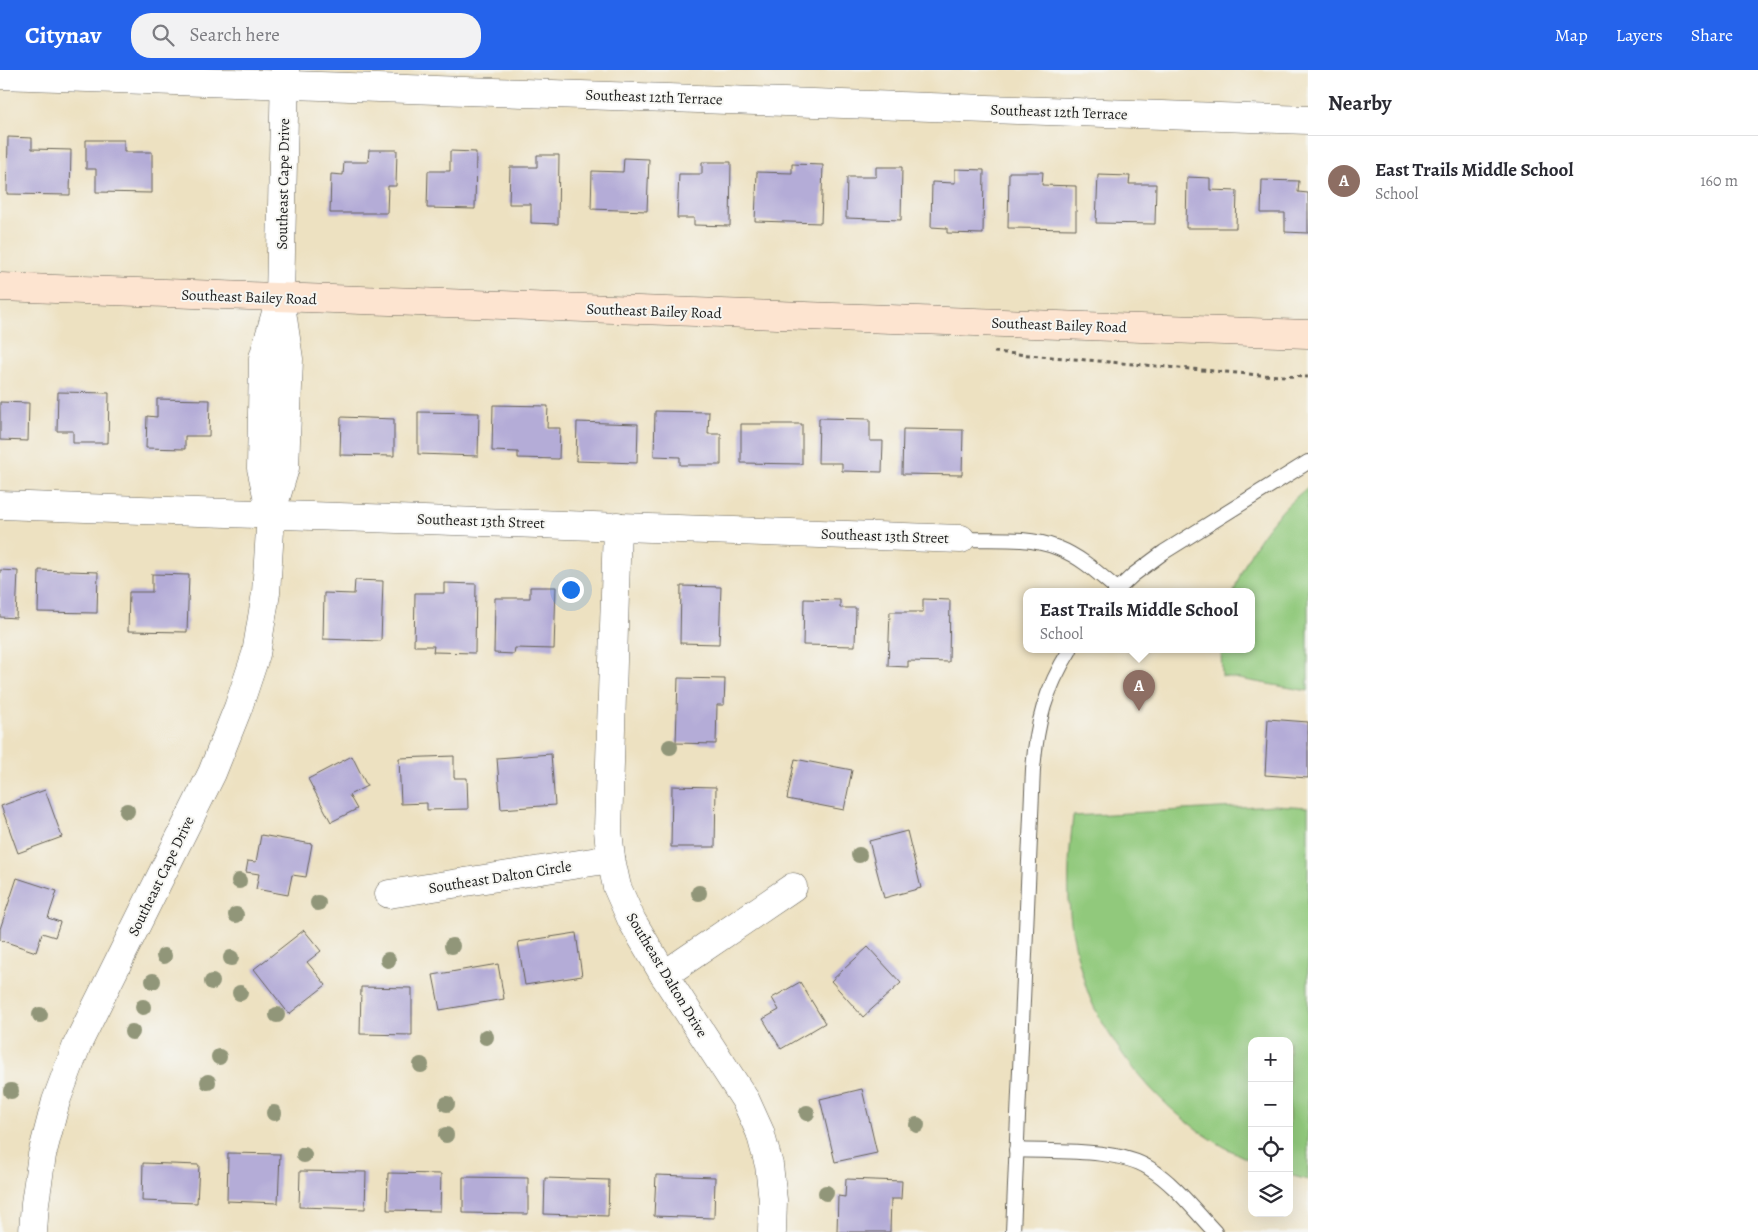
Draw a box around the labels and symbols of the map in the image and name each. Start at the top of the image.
street label: Southeast 12th Terrace [585,85,723,109]
street label: Southeast 12th Terrace [990,100,1128,124]
street label: Southeast Cape Drive [272,118,294,250]
street label: Southeast Bailey Road [181,285,318,309]
street label: Southeast Bailey Road [586,299,723,323]
street label: Southeast Bailey Road [991,313,1128,337]
street label: Southeast 13th Street [417,509,545,533]
street label: Southeast 13th Street [821,524,949,548]
your location [558,577,584,603]
pin: A [1123,670,1155,711]
street label: Southeast Cape Drive [123,812,199,939]
street label: Southeast Dalton Circle [427,856,573,898]
street label: Southeast Dalton Drive [622,909,712,1041]

